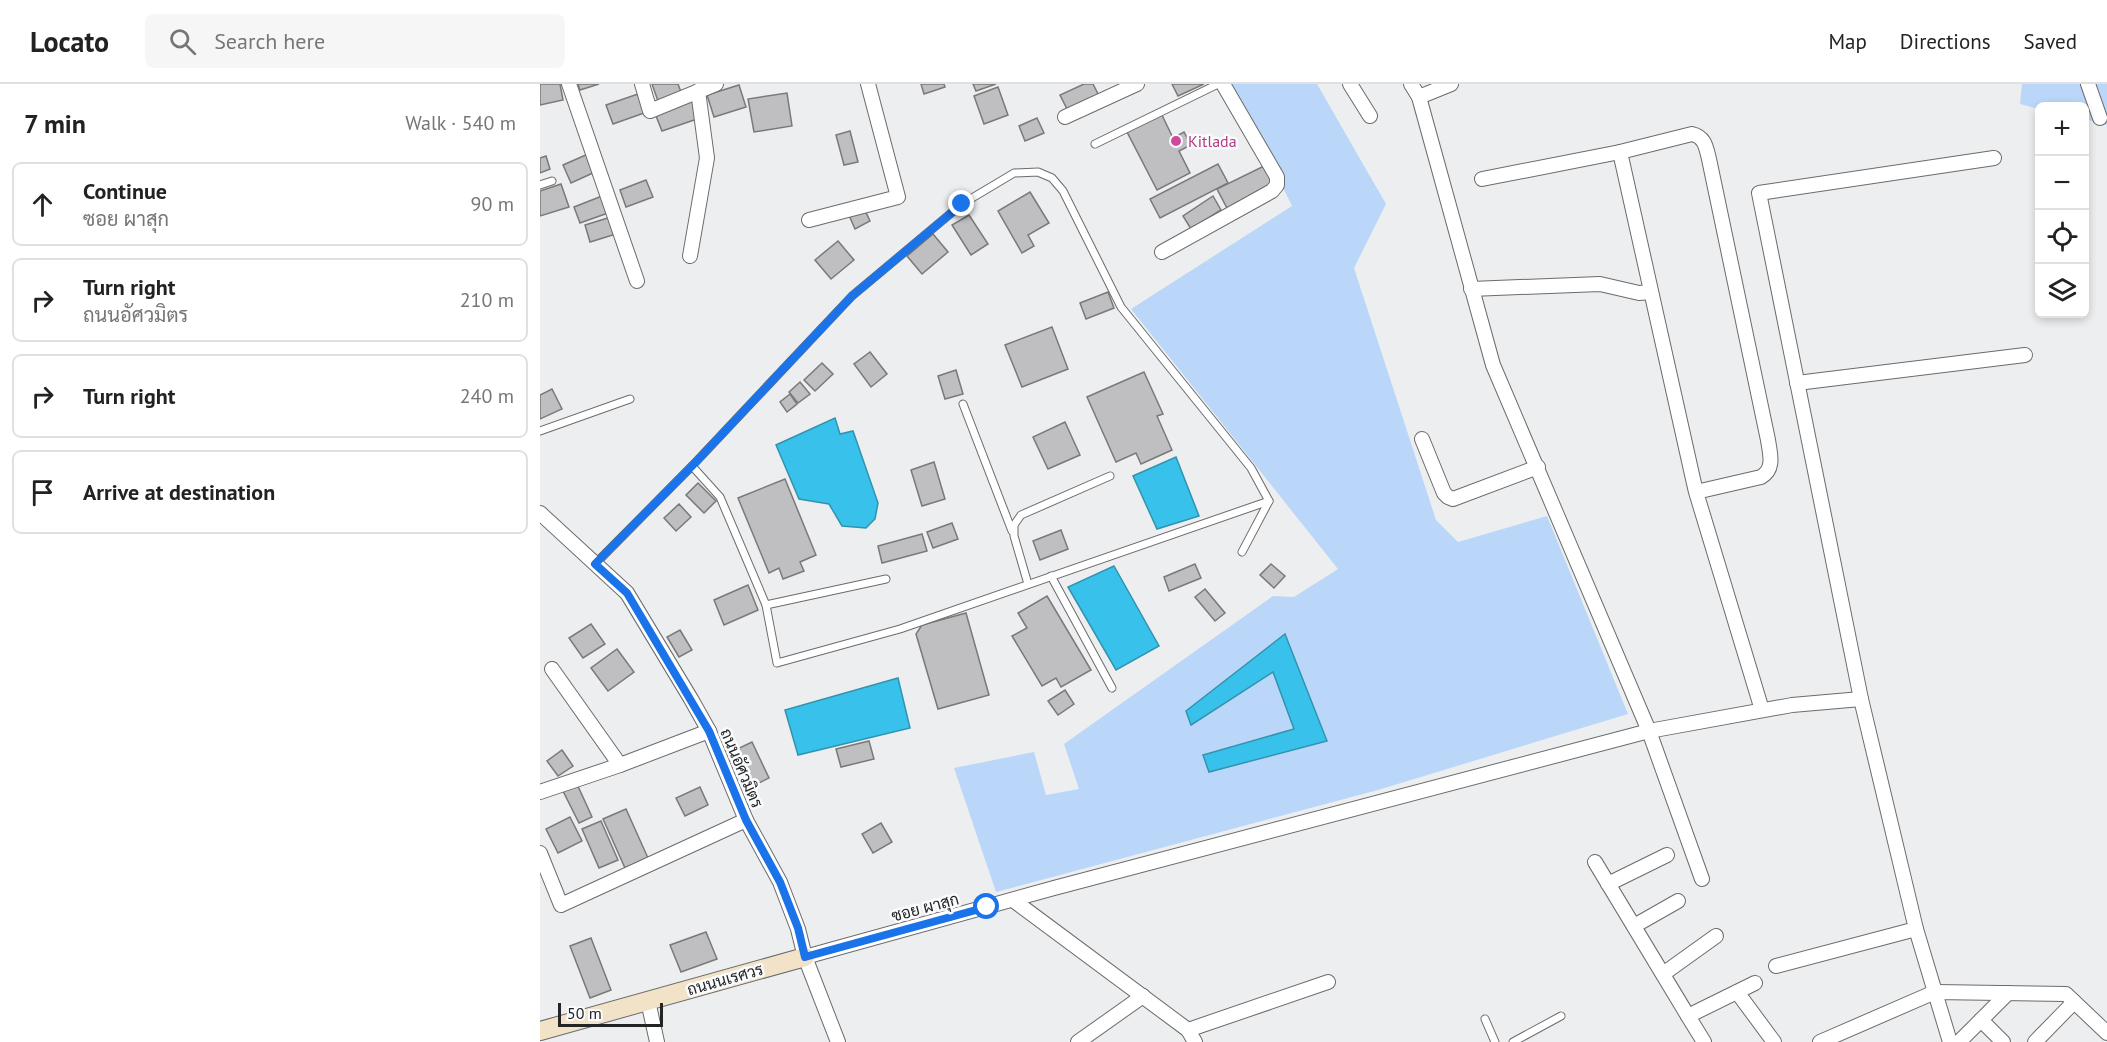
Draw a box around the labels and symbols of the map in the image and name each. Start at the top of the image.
place label: Kitlada [1188,131,1237,151]
marker: Kitlada [1169,134,1183,148]
route end [948,190,974,216]
street label: ถนนอัศวมิตร [716,725,768,811]
street label: ซอย ผาสุก [889,888,961,928]
route start [973,893,999,919]
street label: ถนนนเรศวร [685,959,766,999]
scale bar [558,1000,663,1028]

